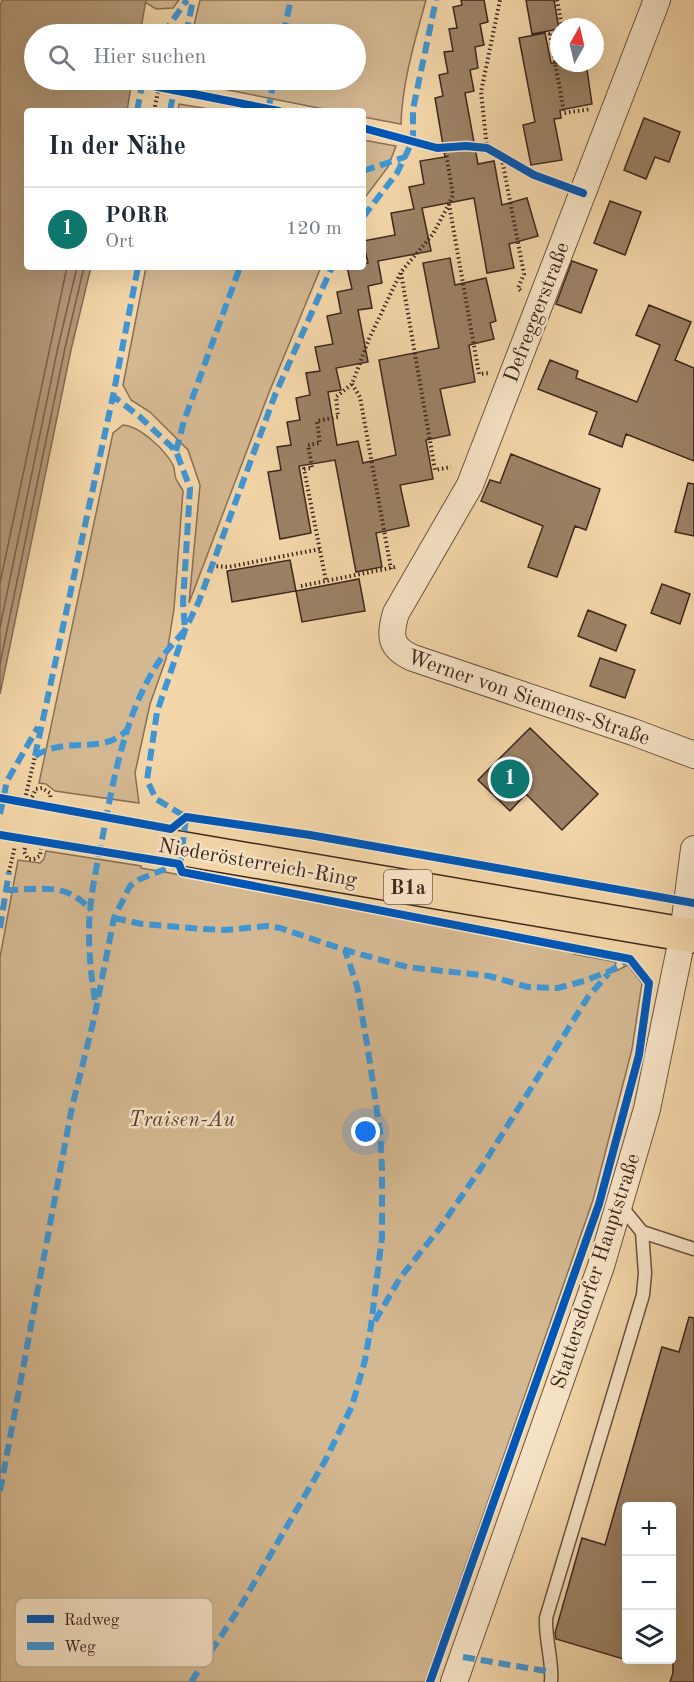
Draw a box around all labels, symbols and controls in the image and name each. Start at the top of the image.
north arrow [550,18,604,72]
search box [24,24,366,90]
icon: search [45,41,78,74]
text: Hier suchen [93,46,206,68]
text: In der Nähe [48,134,186,160]
text: PORR [105,205,168,227]
text: 1 [62,219,73,239]
text: 120 m [286,219,342,239]
text: Ort [105,232,134,252]
street label: Defreggerstraße [501,240,574,386]
street label: Werner von Siemens-Straße [405,647,652,750]
pin: 1 [490,756,530,802]
street label: Niederösterreich-Ring [157,836,359,891]
road number: B1a [384,870,432,904]
park label: Traisen-Au [129,1110,235,1131]
your location [351,1117,380,1146]
street label: Stattersdorfer Hauptstraße [548,1151,644,1392]
map controls [622,1502,676,1664]
button: + [622,1502,676,1556]
button: − [622,1556,676,1610]
legend [15,1598,213,1667]
button: layers [622,1610,676,1664]
text: Radweg [64,1613,120,1629]
text: Weg [64,1640,96,1656]

